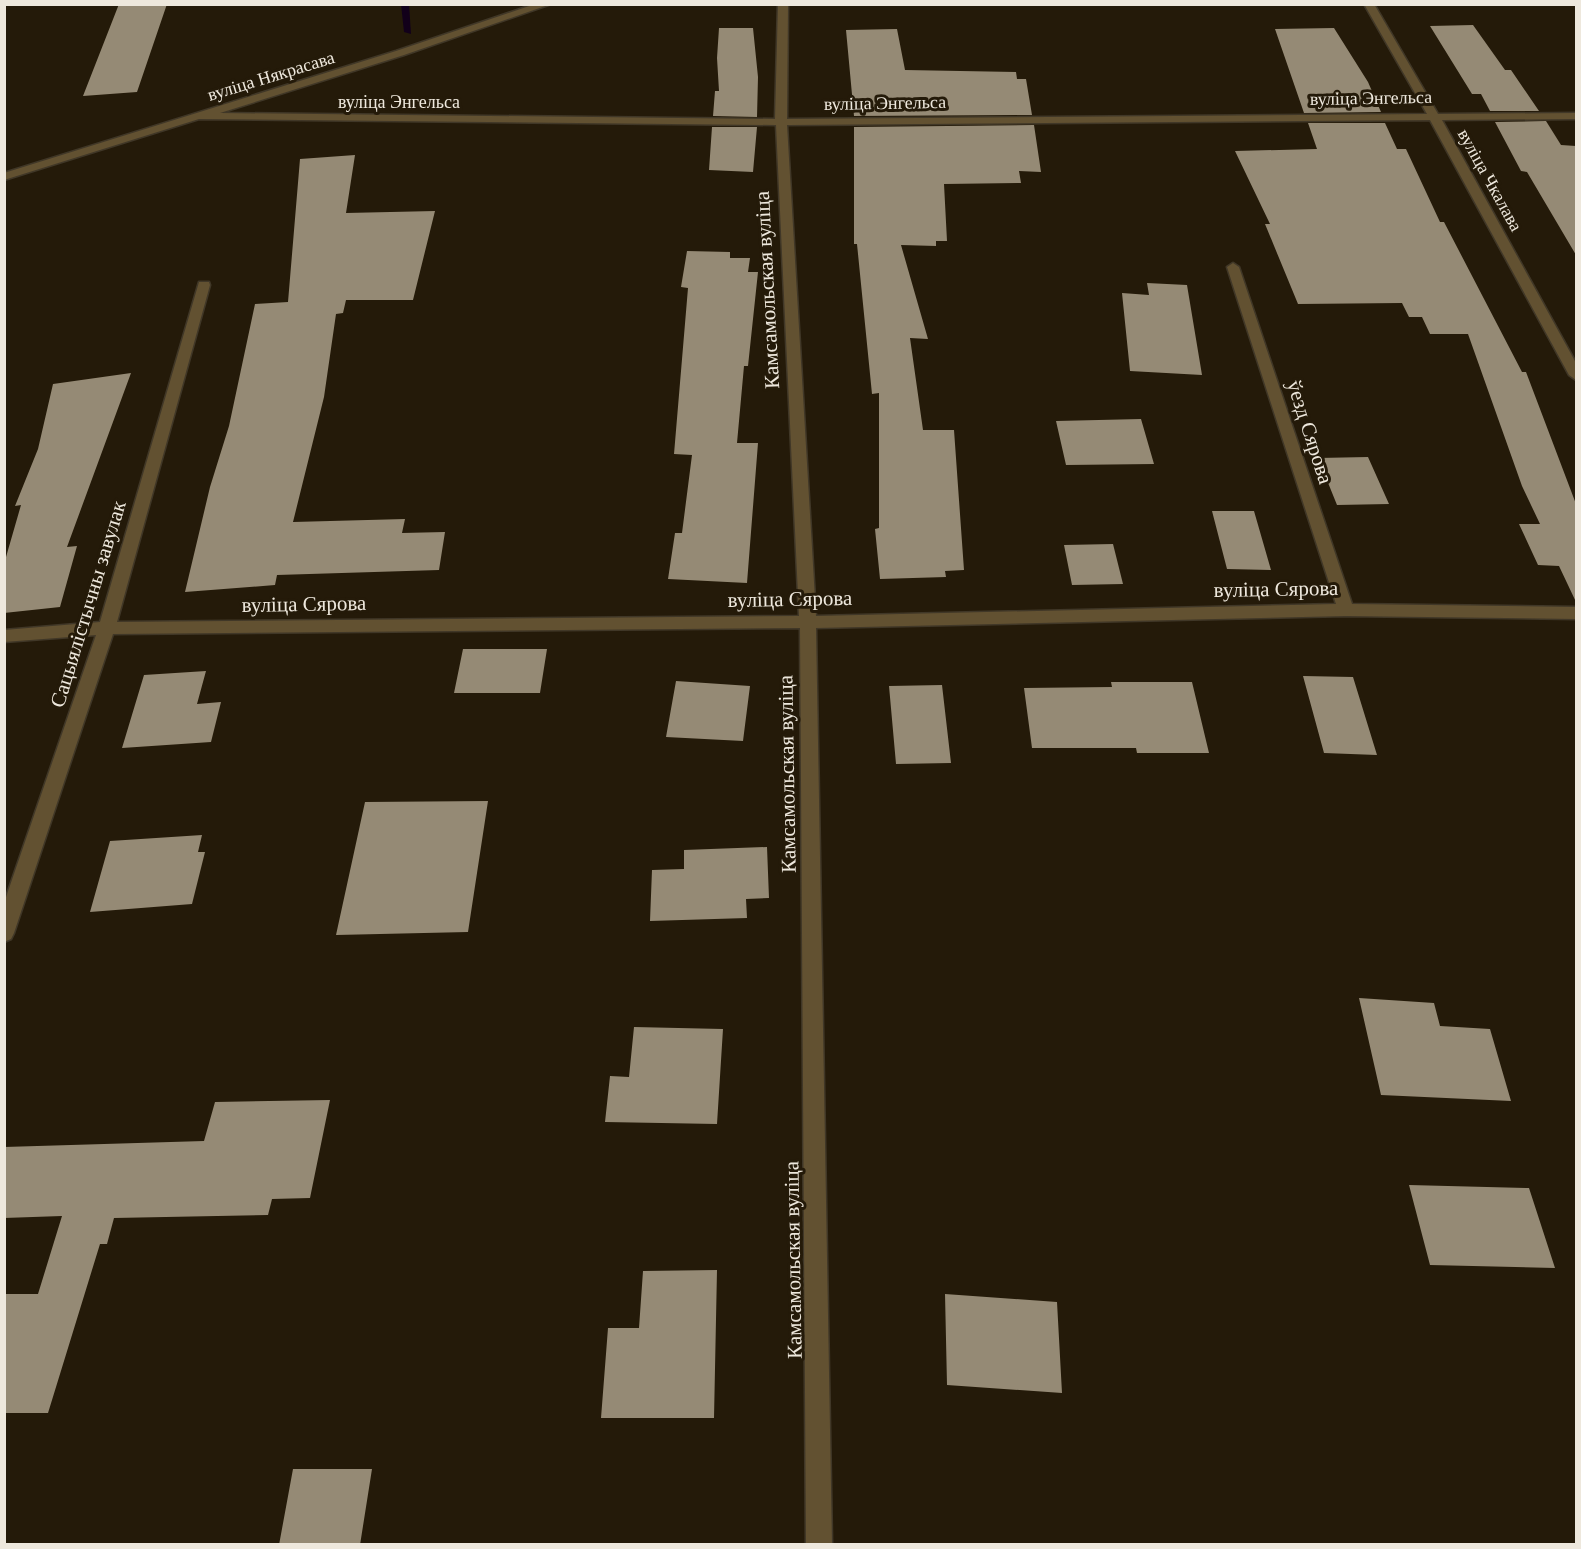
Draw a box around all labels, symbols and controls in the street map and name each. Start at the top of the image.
street label: вуліца Някрасава [205,47,337,105]
street label: вуліца Энгельса [1310,87,1432,109]
street label: вуліца Энгельса [338,92,460,112]
street label: вуліца Энгельса [824,92,946,114]
street label: вуліца Чкалава [1454,125,1526,235]
street label: Камсамольская вуліца [750,190,784,389]
street label: ўезд Сярова [1282,377,1338,487]
street label: Сацыялістычны завулак [45,497,131,710]
street label: вуліца Сярова [1214,576,1339,602]
street label: вуліца Сярова [728,586,853,612]
street label: вуліца Сярова [242,591,367,617]
street label: Камсамольская вуліца [773,674,801,873]
street label: Камсамольская вуліца [779,1160,807,1359]

